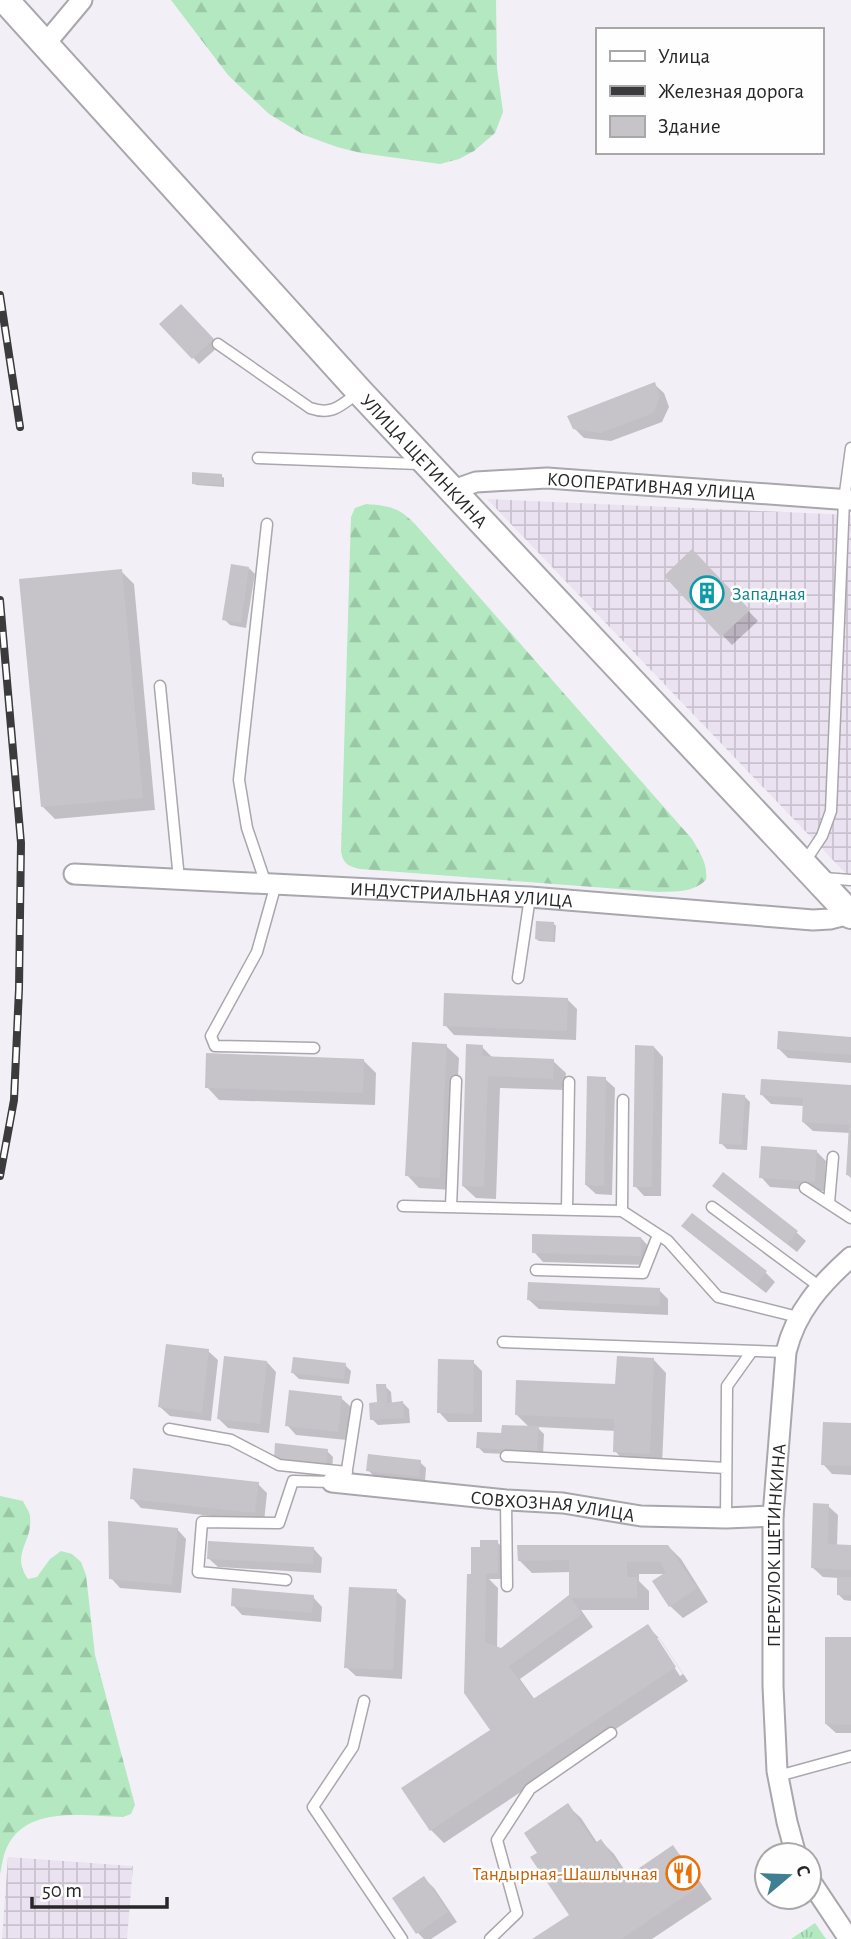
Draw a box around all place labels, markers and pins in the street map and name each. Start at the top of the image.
building icon: Западная [688,574,726,612]
place label: Западная [732,585,806,604]
restaurant icon: Тандырная-Шашлычная [664,1854,702,1892]
place label: Тандырная-Шашлычная [472,1865,658,1884]

